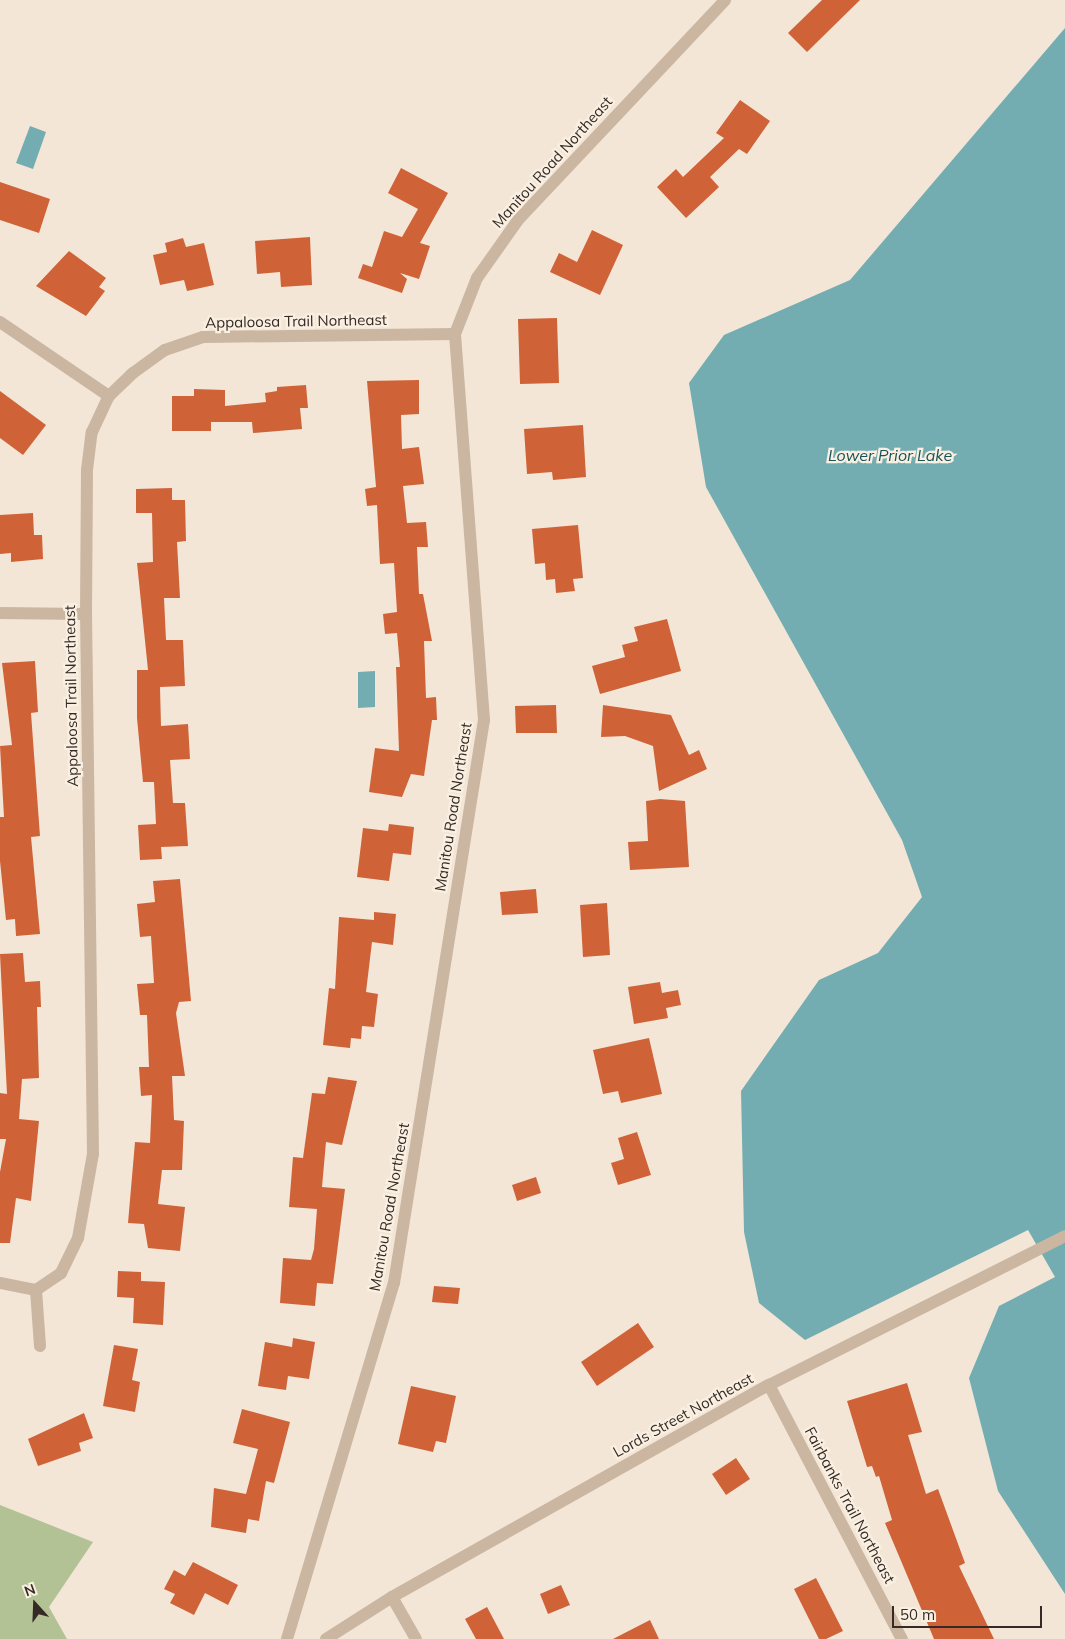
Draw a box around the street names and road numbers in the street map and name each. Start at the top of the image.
street label: Manitou Road Northeast [488,93,616,231]
street label: Appaloosa Trail Northeast [205,310,387,332]
street label: Appaloosa Trail Northeast [60,605,82,787]
street label: Manitou Road Northeast [431,721,475,893]
street label: Manitou Road Northeast [365,1121,413,1293]
street label: Lords Street Northeast [610,1369,756,1461]
street label: Fairbanks Trail Northeast [801,1424,899,1586]

